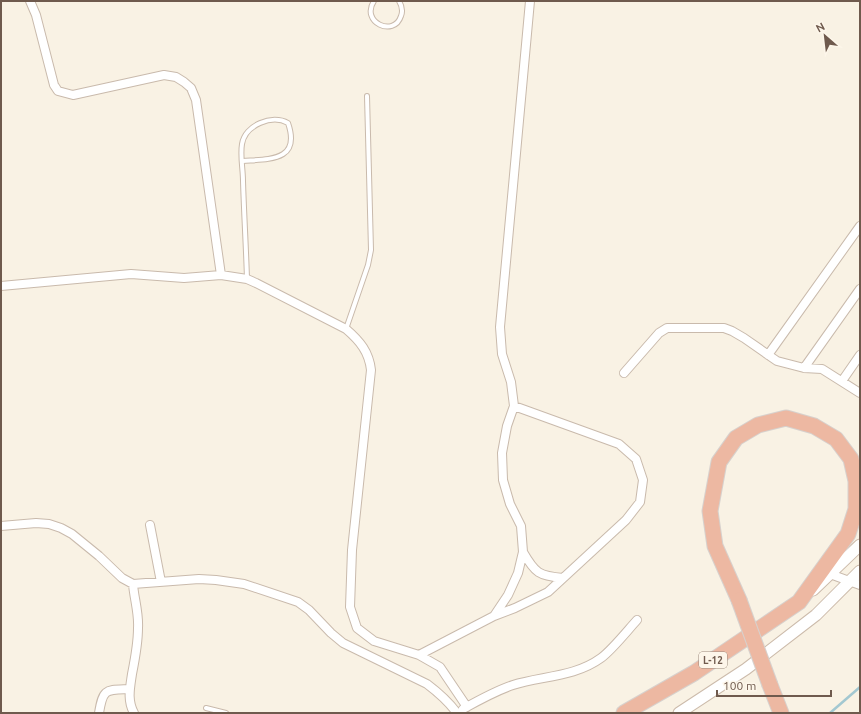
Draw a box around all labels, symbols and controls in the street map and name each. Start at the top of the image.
north arrow [805,16,845,56]
text: N [814,20,827,34]
road number: L-12 [699,652,727,668]
scale bar [717,672,831,698]
text: 100 m [723,679,756,692]

